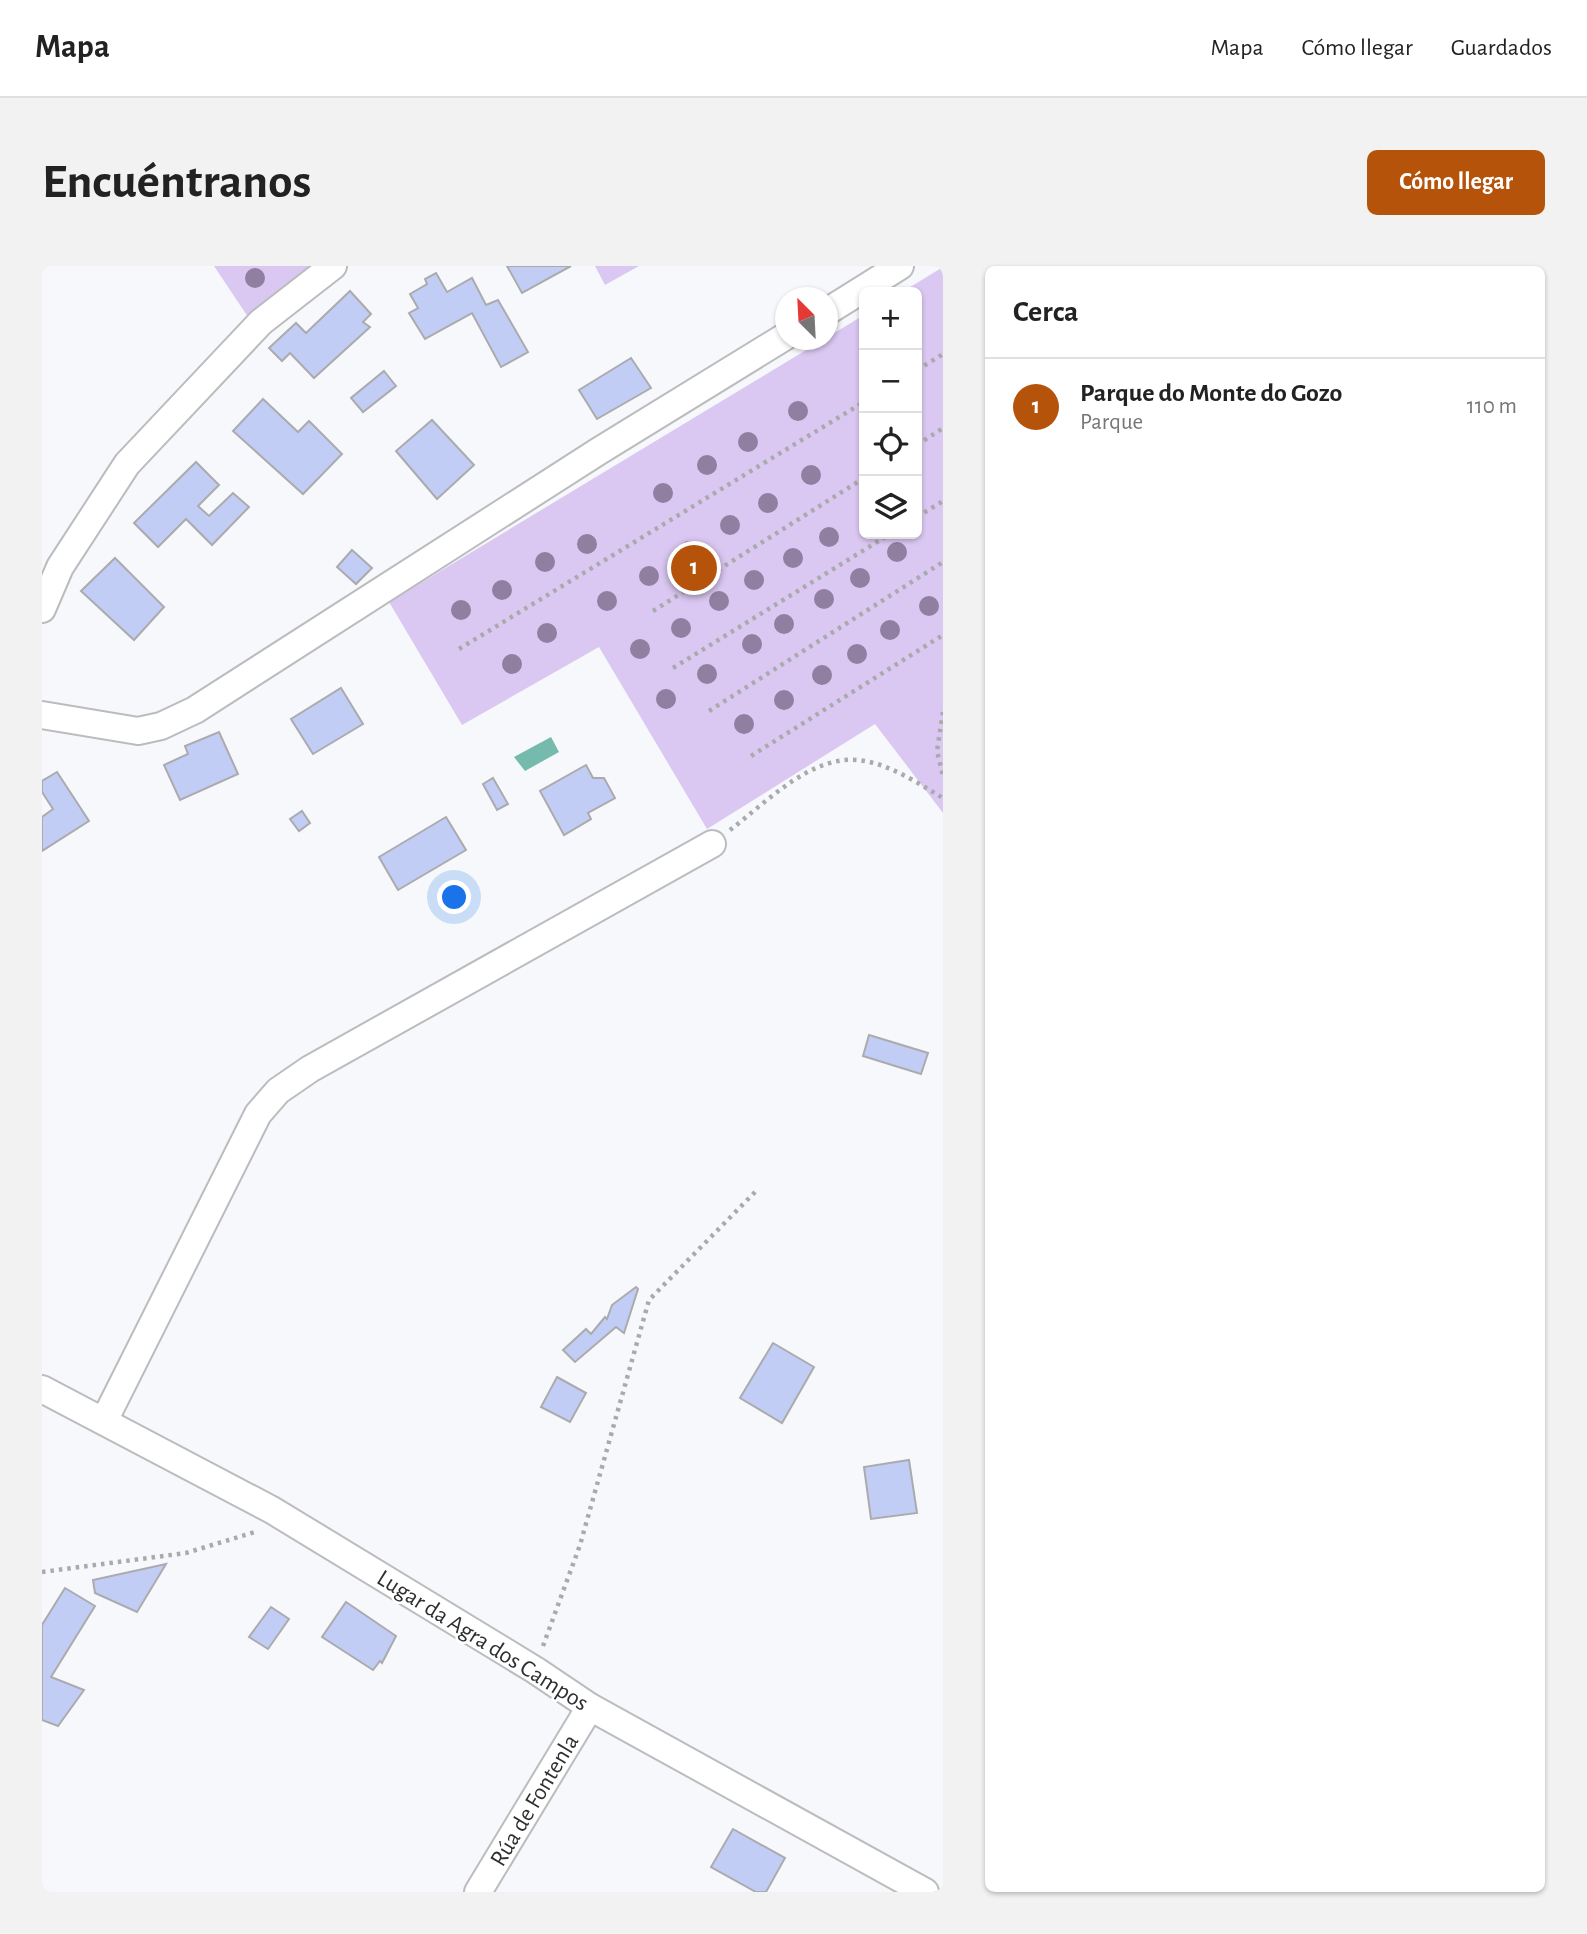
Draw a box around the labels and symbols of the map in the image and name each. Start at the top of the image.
north arrow [775,287,838,350]
pin: 1 [671,542,717,594]
your location [437,880,471,914]
street label: Lugar da Agra dos Campos [373,1566,592,1716]
street label: Rúa de Fontenla [486,1731,583,1870]

